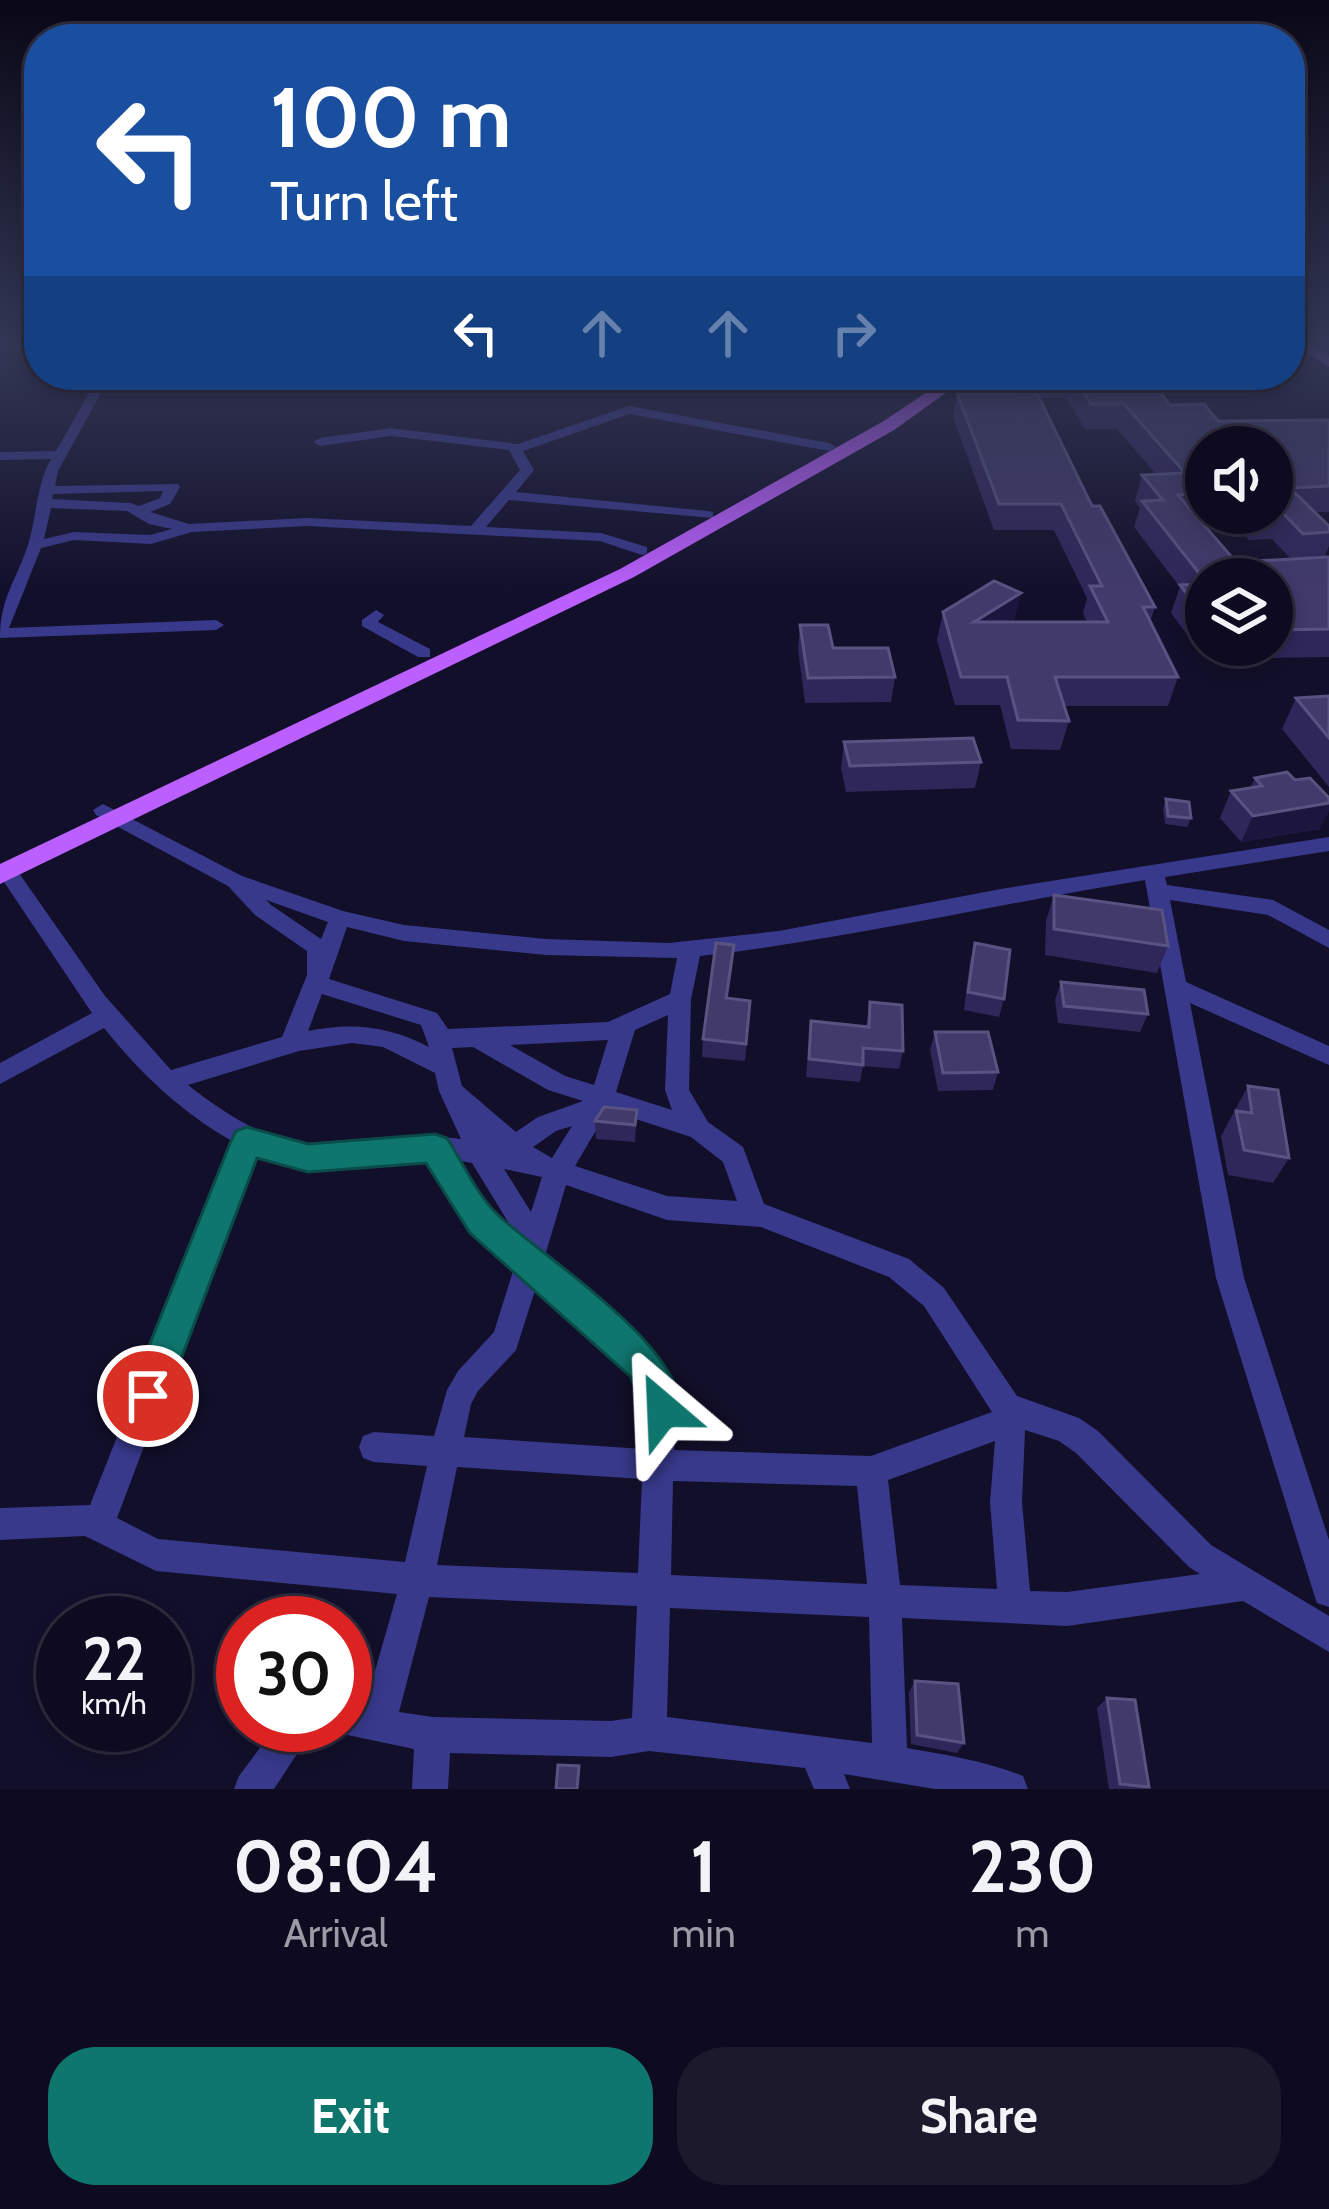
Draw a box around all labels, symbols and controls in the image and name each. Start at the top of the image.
text: 100 m [270,66,512,168]
icon: left [72,72,228,228]
text: Turn left [270,168,458,234]
icon: left [443,300,509,366]
icon: ahead [569,300,635,366]
icon: ahead [695,300,761,366]
icon: right [821,300,887,366]
map controls [1185,426,1293,666]
button: sound [1185,426,1293,534]
button: layers [1185,558,1293,666]
pin [97,1345,199,1447]
position arrow [600,1347,726,1473]
icon: arrive [115,1363,181,1429]
speed limit sign: 30 [216,1596,372,1752]
text: 22 [82,1622,146,1695]
text: km/h [81,1685,147,1722]
text: 08:04 [233,1823,439,1910]
text: 1 [690,1823,717,1910]
text: 230 [968,1823,1096,1910]
text: Arrival [284,1909,388,1957]
text: min [671,1909,736,1957]
text: m [1015,1909,1049,1957]
button: Exit [48,2047,653,2185]
button: Share [677,2047,1281,2185]

